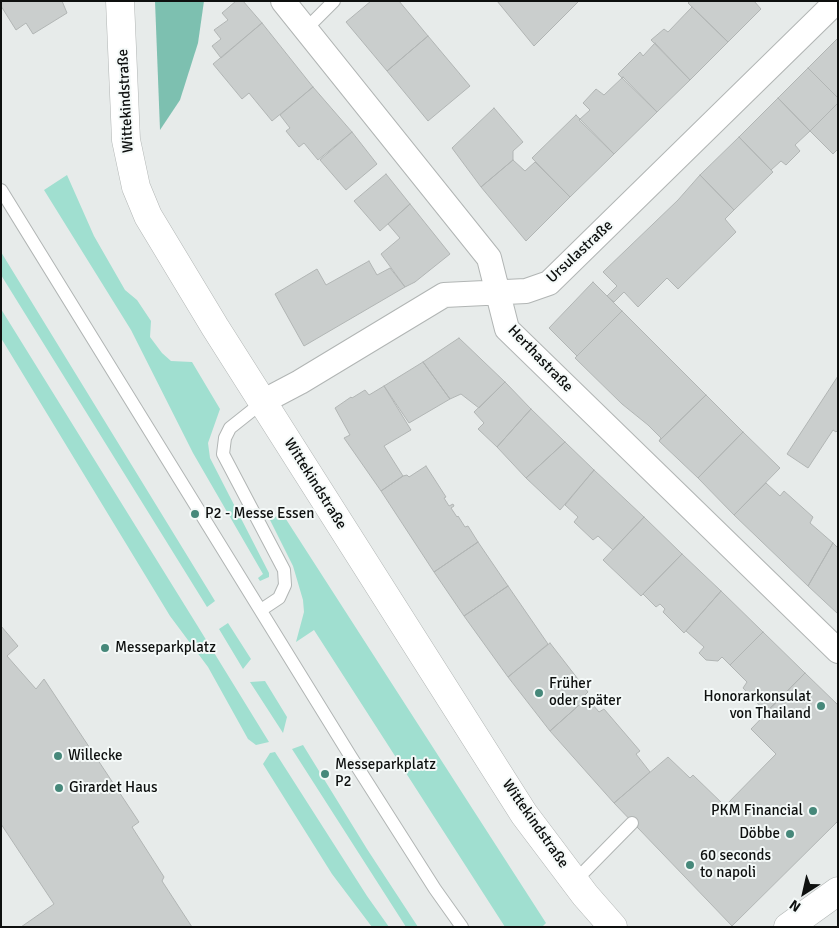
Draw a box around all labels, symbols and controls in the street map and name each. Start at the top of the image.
street label: Wittekindstraße [114,49,138,153]
street label: Ursulastraße [543,217,617,287]
street label: Herthastraße [504,322,576,396]
street label: Wittekindstraße [280,435,350,533]
place label: P2 - Messe Essen [205,505,314,523]
marker: P2 - Messe Essen [189,508,201,520]
place label: Messeparkplatz [115,639,216,657]
marker: Messeparkplatz [99,642,111,654]
place label: Früher oder später [549,675,621,710]
marker: Früher oder später [533,687,545,699]
place label: Honorarkonsulat von Thailand [703,688,811,723]
marker: Honorarkonsulat von Thailand [815,700,827,712]
place label: Willecke [68,747,123,765]
marker: Willecke [52,750,64,762]
place label: Messeparkplatz P2 [335,756,436,791]
marker: Messeparkplatz P2 [319,768,331,780]
street label: Wittekindstraße [498,776,572,872]
place label: Girardet Haus [69,779,158,797]
marker: Girardet Haus [53,782,65,794]
place label: PKM Financial [711,802,803,820]
marker: PKM Financial [807,805,819,817]
place label: Döbbe [739,825,780,843]
marker: Döbbe [784,828,796,840]
place label: 60 seconds to napoli [700,847,771,882]
marker: 60 seconds to napoli [684,859,696,871]
north arrow [779,868,829,918]
text: N [786,896,804,915]

